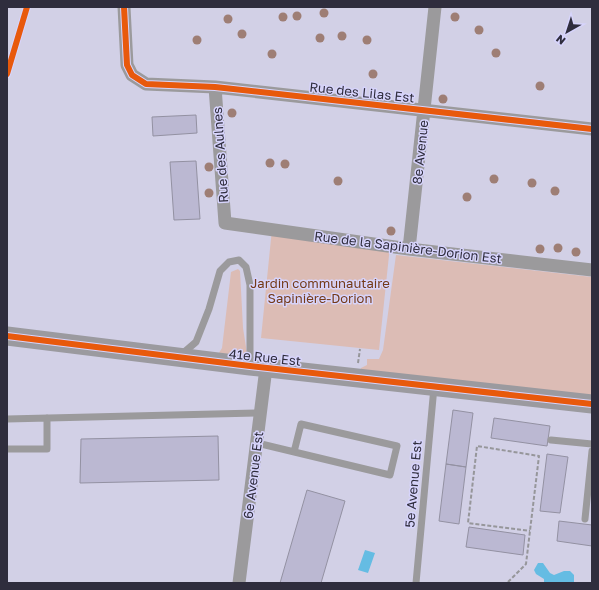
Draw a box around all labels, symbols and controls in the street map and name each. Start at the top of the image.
north arrow [547,12,587,52]
text: N [553,32,568,48]
street label: Rue des Lilas Est [309,79,415,105]
street label: Rue des Aulnes [209,107,231,203]
street label: 8e Avenue [409,119,431,185]
street label: Rue de la Sapinière-Dorion Est [313,228,503,266]
park label: Jardin communautaire Sapinière-Dorion [250,275,390,306]
street label: 41e Rue Est [228,345,302,369]
street label: 6e Avenue Est [240,430,266,520]
street label: 5e Avenue Est [401,440,425,528]

